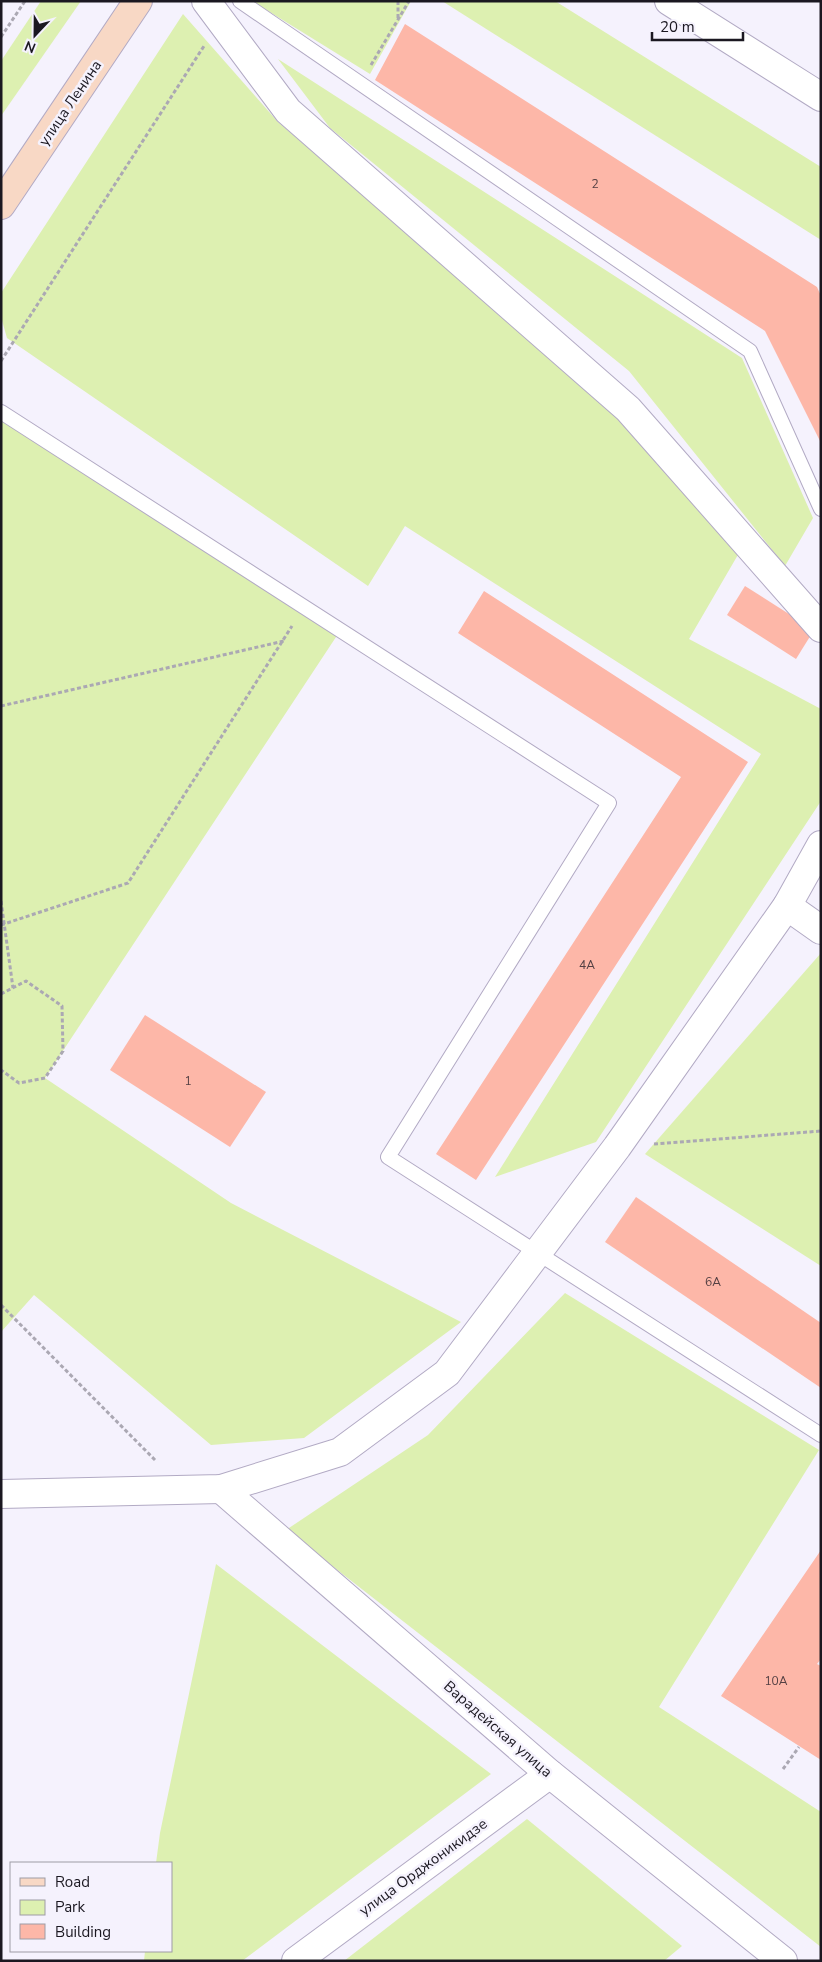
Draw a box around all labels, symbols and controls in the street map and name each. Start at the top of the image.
north arrow [10,10,60,60]
scale bar [652,10,743,42]
text: 20 m [660,17,695,37]
text: N [22,36,39,57]
street label: улица Ленина [34,56,106,150]
house number: 2 [591,176,599,192]
house number: 4А [579,957,595,973]
house number: 1 [184,1073,192,1089]
house number: 6А [705,1274,721,1290]
house number: 10А [764,1673,788,1689]
street label: Варадейская улица [439,1676,557,1782]
street label: улица Орджоникидзе [355,1814,491,1920]
legend [10,1862,172,1952]
text: Road [55,1872,90,1892]
text: Park [55,1897,85,1917]
text: Building [55,1922,111,1942]

